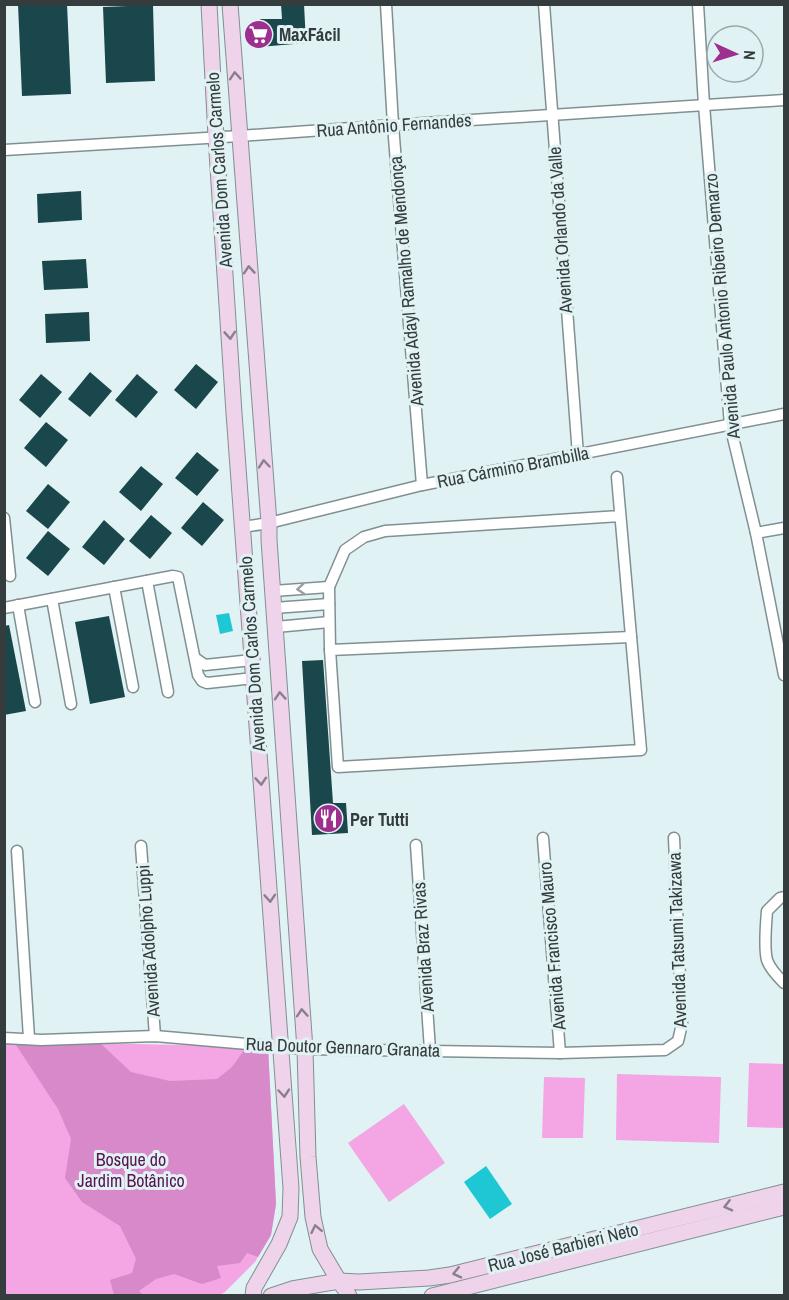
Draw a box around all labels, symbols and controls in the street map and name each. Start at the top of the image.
supermarket icon: MaxFácil [242,18,274,50]
place label: MaxFácil [279,22,341,47]
north arrow [705,24,765,84]
text: N [739,50,761,61]
street label: Avenida Dom Carlos Carmelo [200,71,238,270]
one-way arrow [229,71,242,80]
street label: Rua Antônio Fernandes [316,107,472,143]
street label: Avenida Orlando da Valle [542,146,578,315]
street label: Avenida Adayl Ramalho de Mendonça [383,155,429,408]
street label: Avenida Paulo Antonio Ribeiro Demarzo [698,172,746,441]
one-way arrow [243,266,256,275]
one-way arrow [223,331,236,340]
street label: Rua Cármino Brambilla [435,440,591,494]
one-way arrow [258,460,271,469]
street label: Avenida Dom Carlos Carmelo [233,555,271,754]
one-way arrow [297,582,306,595]
one-way arrow [274,691,287,700]
one-way arrow [254,777,267,786]
restaurant icon: Per Tutti [313,803,345,835]
place label: Per Tutti [350,807,409,832]
street label: Avenida Tatsumi Takizawa [661,852,693,1029]
street label: Avenida Francisco Mauro [532,861,572,1032]
street label: Avenida Adolpho Luppi [130,864,166,1019]
street label: Avenida Braz Rivas [406,881,440,1014]
one-way arrow [263,894,276,903]
one-way arrow [296,1009,309,1018]
street label: Rua Doutor Gennaro Granata [245,1031,441,1063]
one-way arrow [277,1088,290,1097]
park label: Bosque do Jardim Botânico [77,1147,185,1193]
one-way arrow [723,1198,733,1211]
street label: Rua José Barbieri Neto [485,1216,641,1278]
one-way arrow [310,1224,323,1234]
one-way arrow [452,1265,462,1278]

